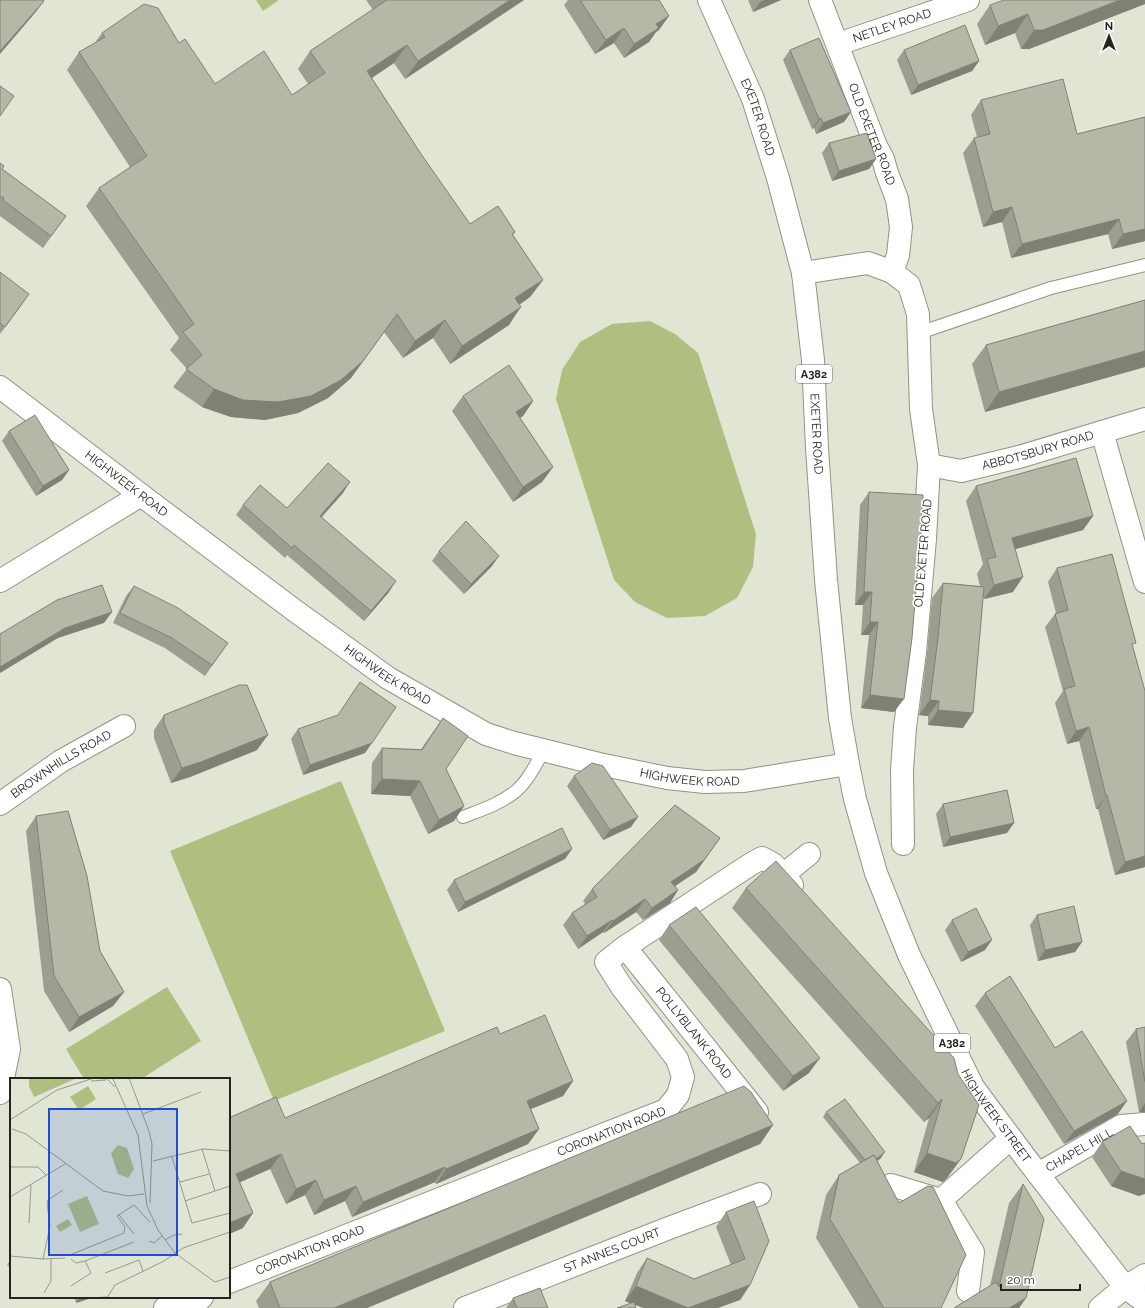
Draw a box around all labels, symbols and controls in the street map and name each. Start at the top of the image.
street label: NETLEY ROAD [851,6,933,45]
north arrow [1089,16,1129,56]
text: N [1105,20,1113,33]
street label: EXETER ROAD [738,76,778,158]
street label: OLD EXETER ROAD [846,81,898,188]
road number: A382 [796,365,832,383]
street label: EXETER ROAD [808,393,826,475]
street label: ABBOTSBURY ROAD [980,428,1096,473]
street label: HIGHWEEK ROAD [82,448,171,520]
street label: OLD EXETER ROAD [911,498,935,608]
street label: HIGHWEEK ROAD [342,642,434,708]
street label: BROWNHILLS ROAD [8,727,114,801]
street label: HIGHWEEK ROAD [639,766,740,789]
street label: POLLYBLANK ROAD [653,984,735,1082]
road number: A382 [934,1034,970,1052]
street label: HIGHWEEK STREET [958,1067,1034,1166]
inset map [10,1078,230,1298]
street label: CORONATION ROAD [555,1104,668,1159]
street label: CHAPEL HILL [1043,1125,1116,1175]
street label: CORONATION ROAD [254,1222,367,1278]
street label: ST ANNES COURT [562,1225,663,1276]
scale bar [1001,1266,1080,1292]
text: 20 m [1007,1273,1035,1287]

